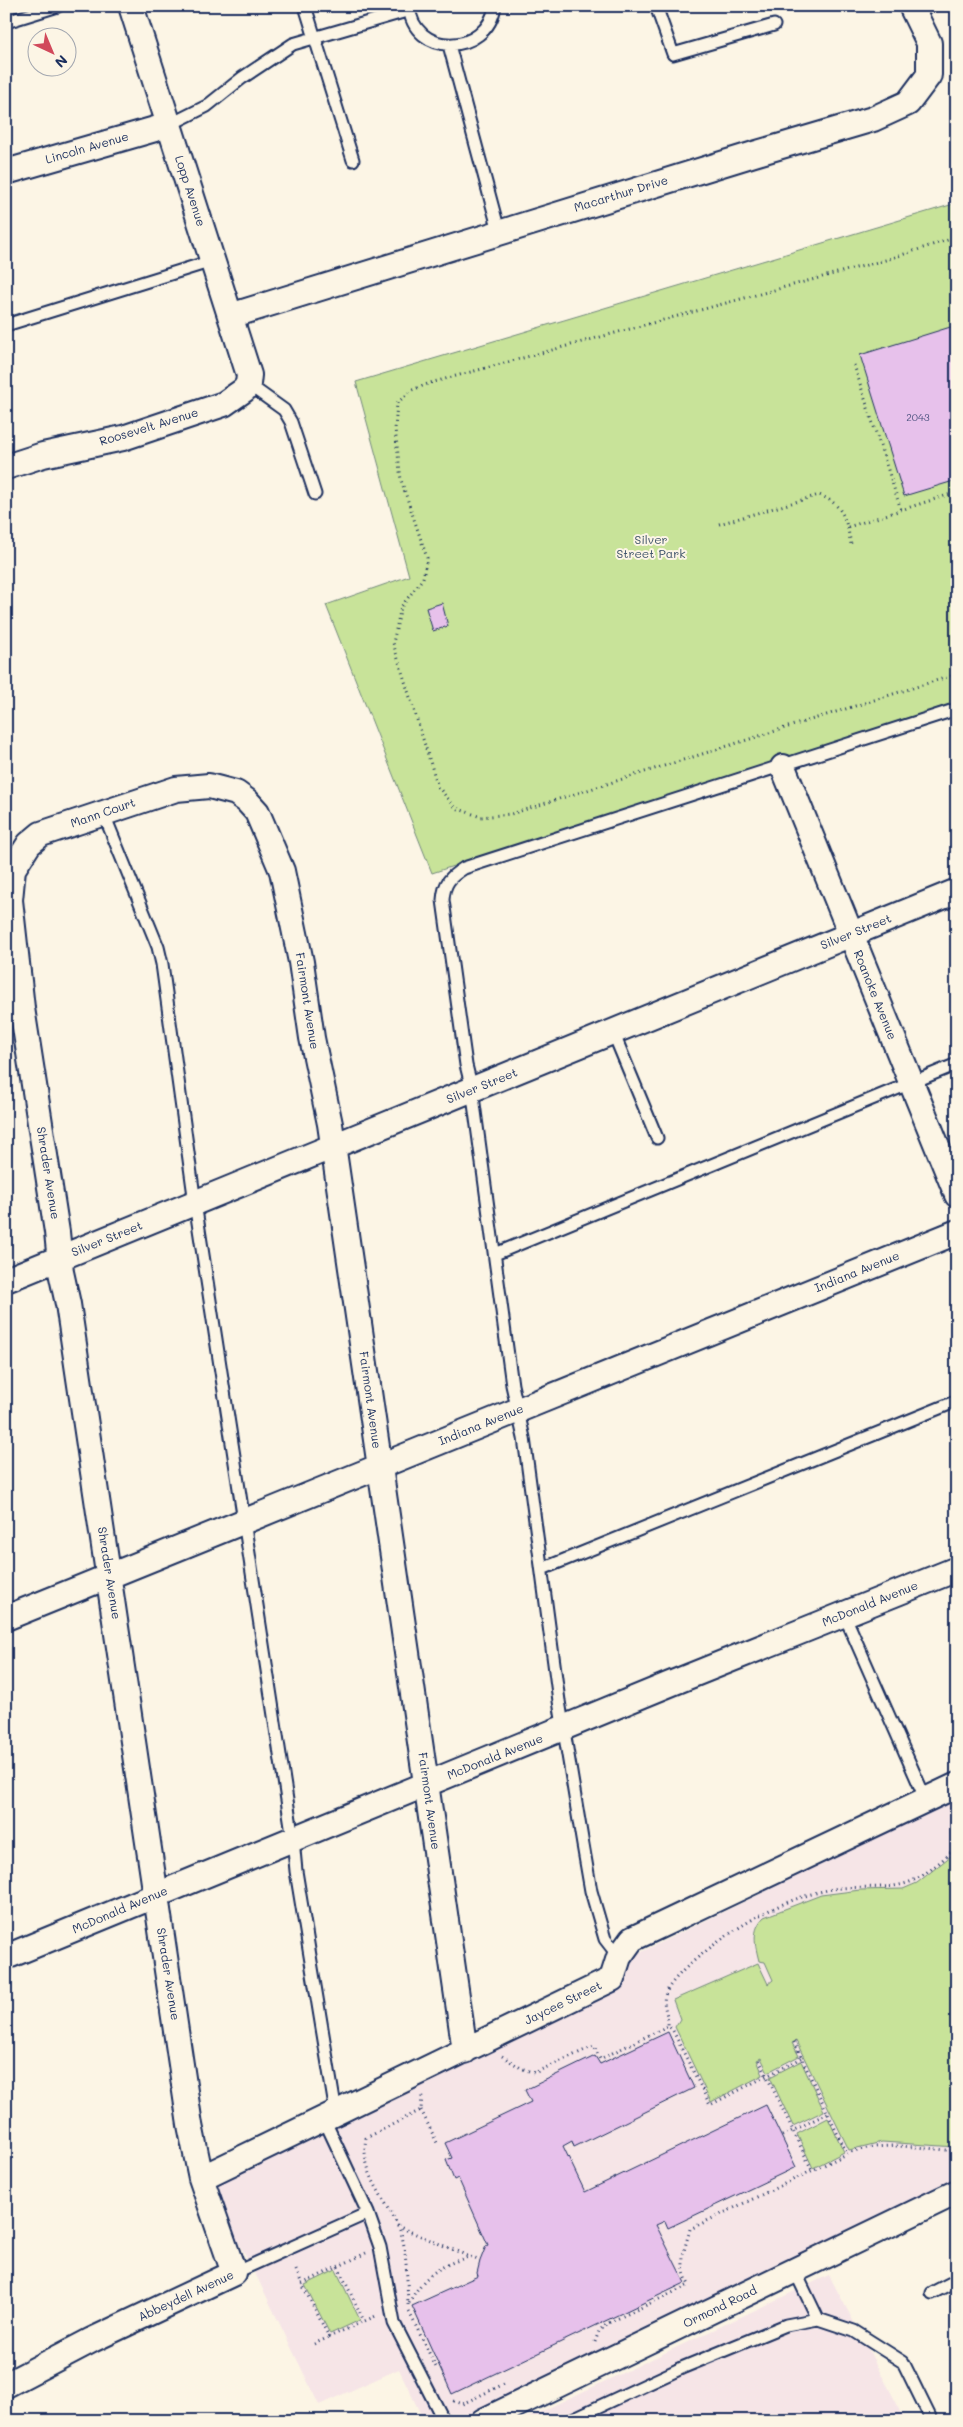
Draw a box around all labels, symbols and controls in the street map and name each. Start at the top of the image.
north arrow [28,28,78,78]
text: N [51,51,72,72]
street label: Lincoln Avenue [43,128,130,167]
street label: Lopp Avenue [172,153,210,228]
street label: Macarthur Drive [572,171,670,215]
street label: Roosevelt Avenue [97,403,200,449]
house number: 2043 [906,410,930,424]
park label: Silver Street Park [616,531,686,561]
street label: Mann Court [68,793,137,831]
street label: Silver Street [818,910,894,953]
street label: Roanoke Avenue [851,947,901,1042]
street label: Fairmont Avenue [292,951,324,1050]
street label: Silver Street [444,1064,520,1107]
street label: Shrader Avenue [34,1125,64,1220]
street label: Silver Street [69,1217,145,1260]
street label: Indiana Avenue [812,1247,901,1295]
street label: Fairmont Avenue [356,1350,386,1449]
street label: Indiana Avenue [436,1400,525,1448]
street label: Shrader Avenue [95,1525,125,1620]
street label: McDonald Avenue [819,1577,920,1630]
street label: McDonald Avenue [444,1730,545,1783]
street label: Fairmont Avenue [415,1751,445,1850]
street label: McDonald Avenue [69,1882,170,1936]
street label: Shrader Avenue [154,1926,184,2021]
street label: Jaycee Street [521,1976,604,2028]
street label: Abbeydell Avenue [135,2266,236,2324]
street label: Ormond Road [680,2281,759,2331]

